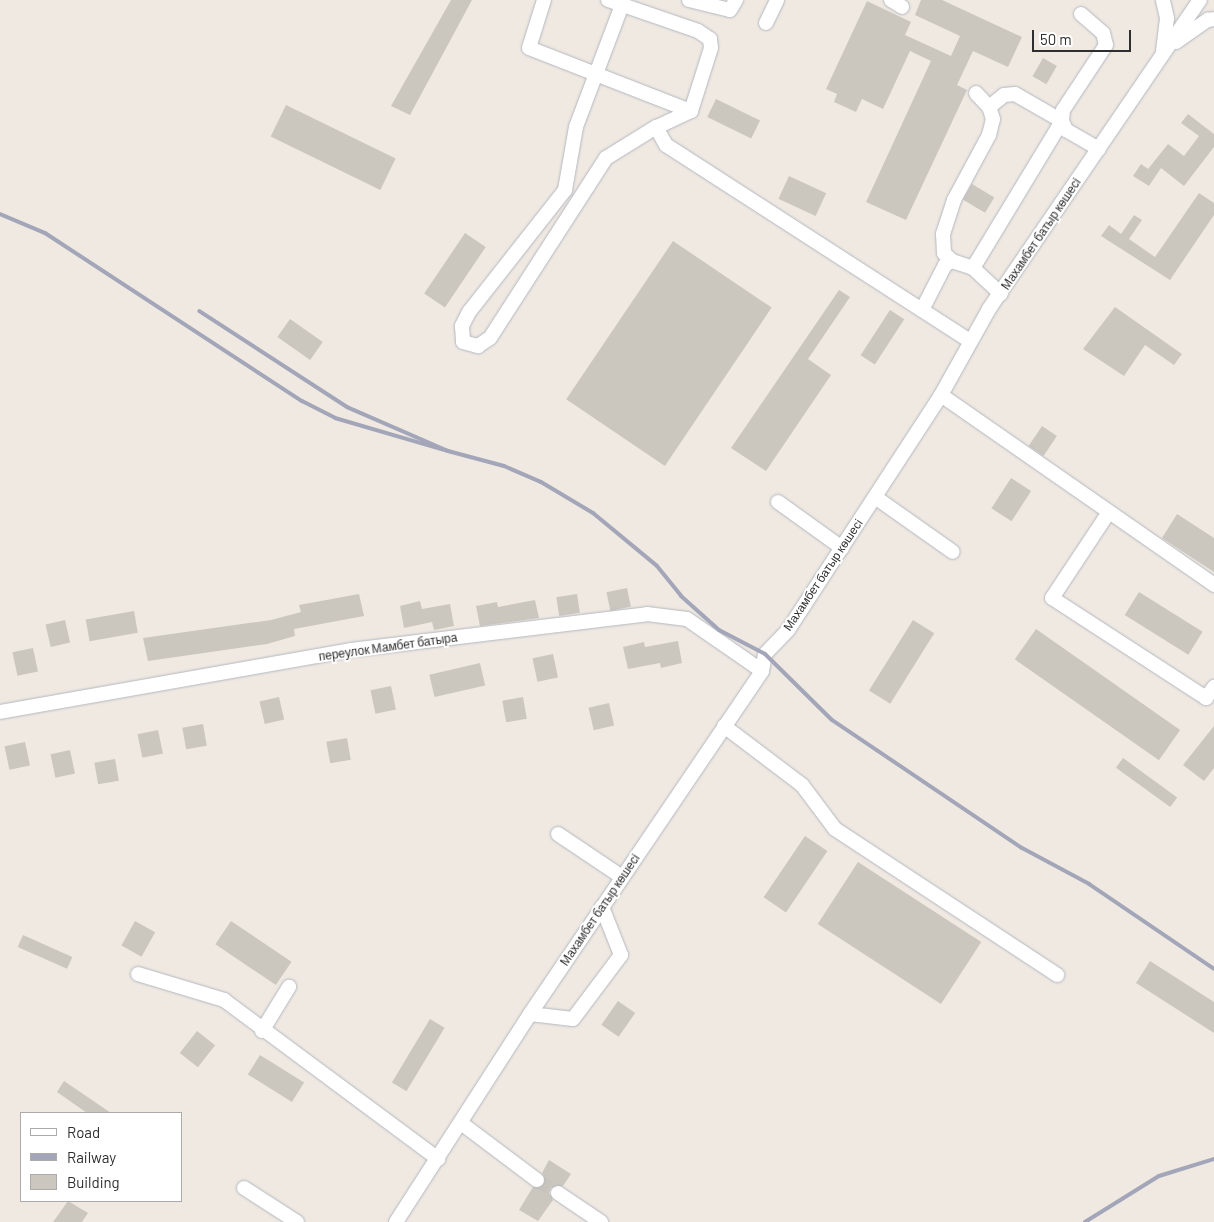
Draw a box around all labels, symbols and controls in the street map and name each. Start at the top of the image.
scale bar [1034,20,1133,52]
text: 50 m [1040,30,1072,48]
street label: Махамбет батыр көшесі [998,175,1084,293]
street label: Махамбет батыр көшесі [780,516,866,634]
street label: переулок Мамбет батыра [318,630,458,664]
street label: Махамбет батыр көшесі [557,851,643,969]
legend [20,1112,182,1202]
text: Road [67,1123,100,1141]
text: Railway [67,1148,116,1166]
text: Building [67,1173,120,1191]

